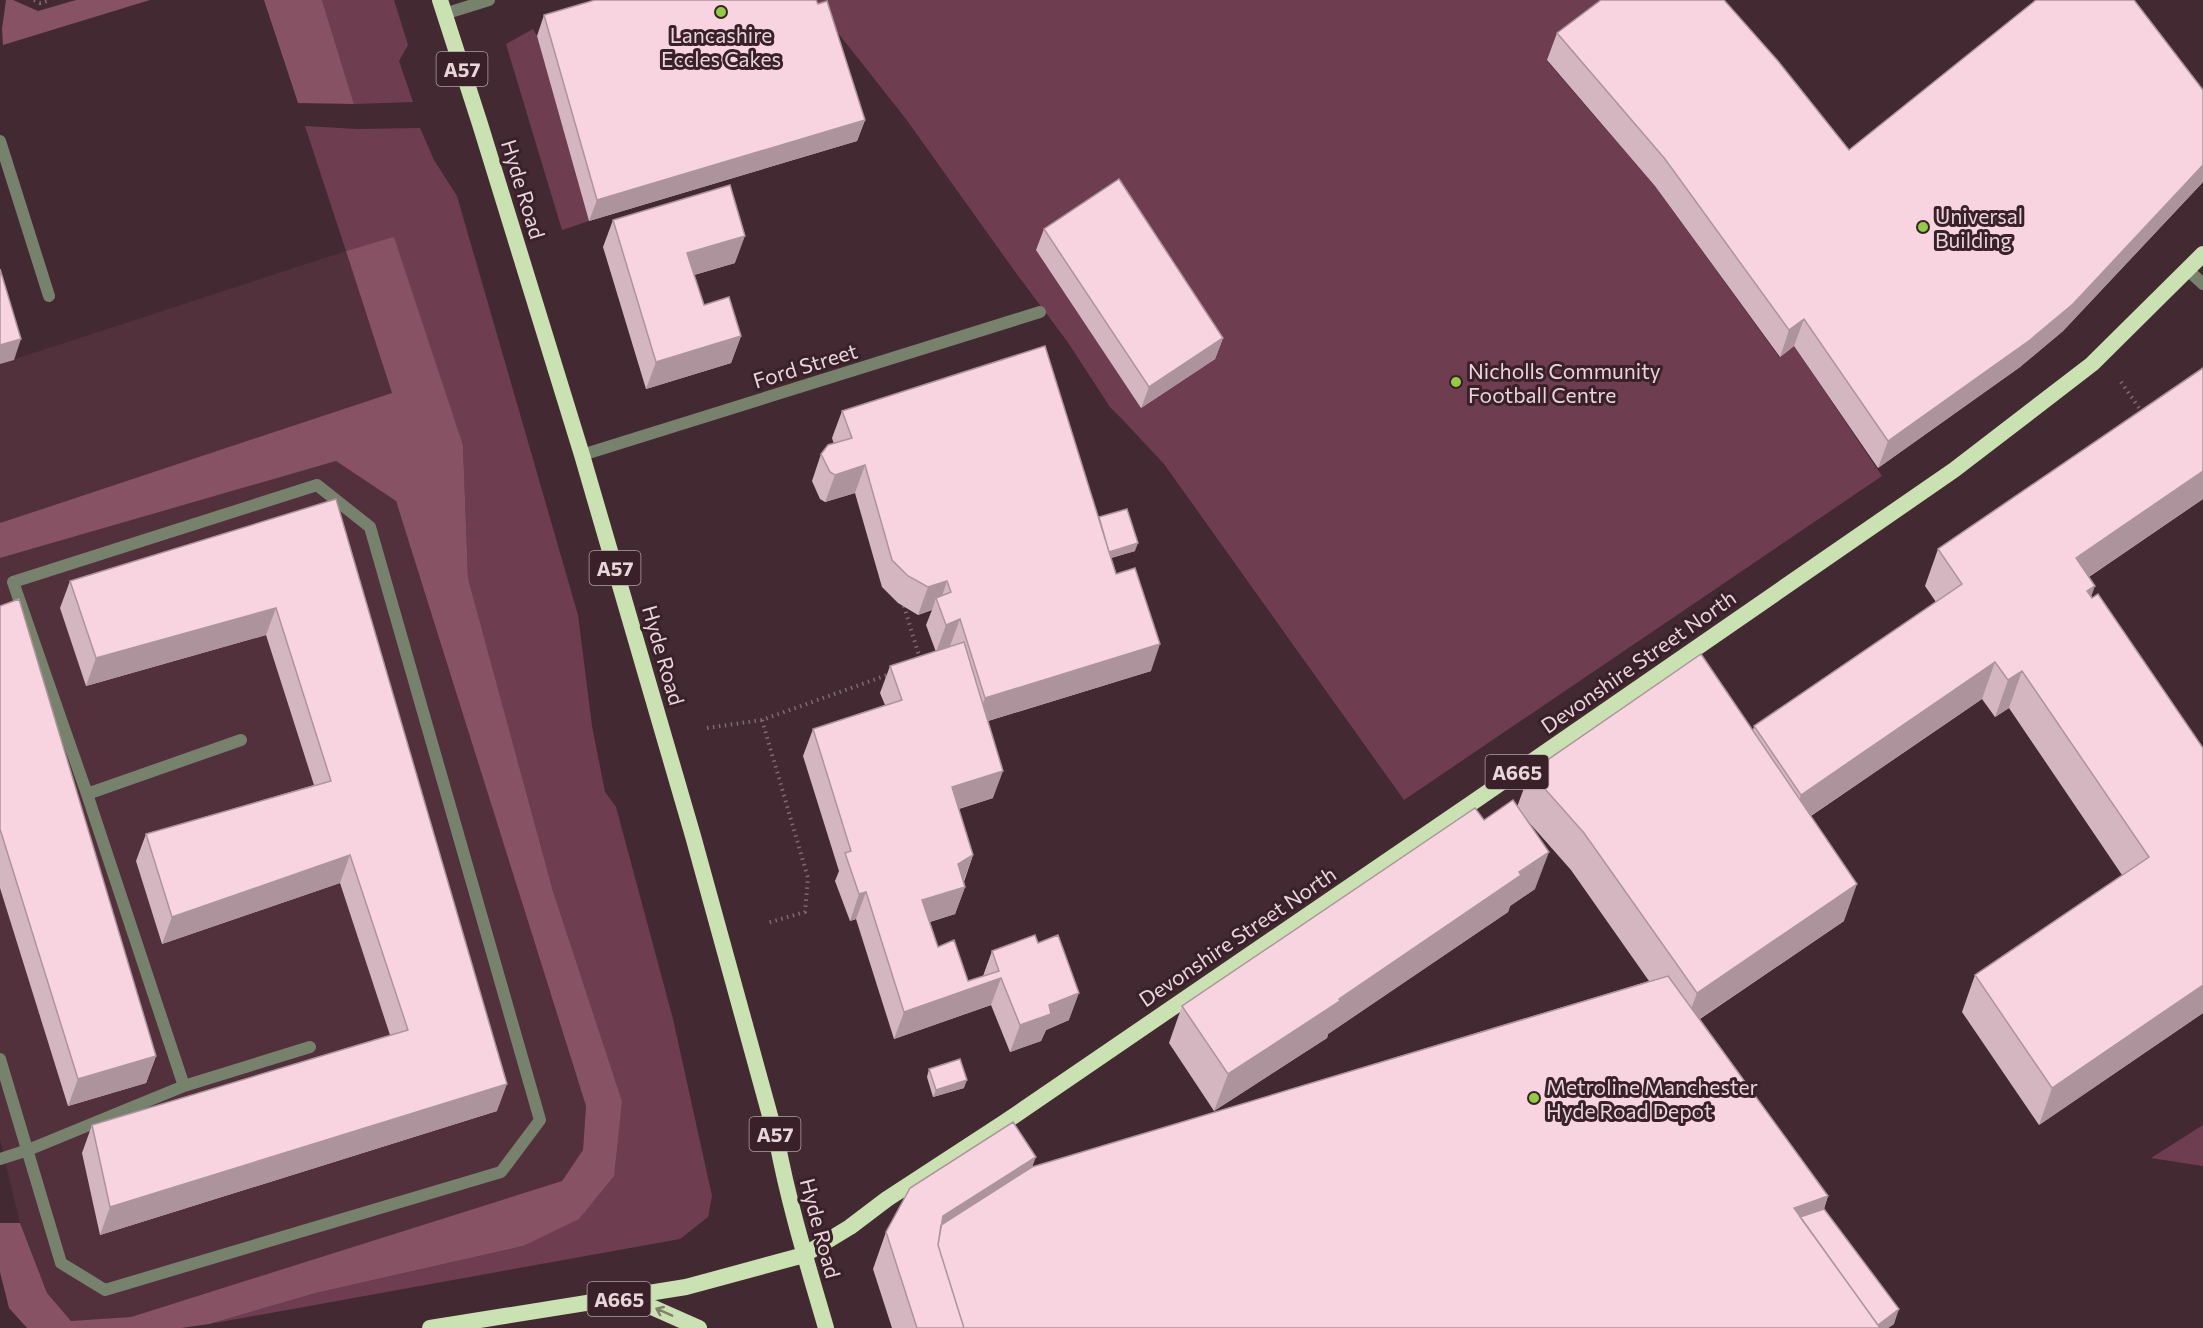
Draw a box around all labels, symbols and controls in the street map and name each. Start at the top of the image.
marker: Lancashire Eccles Cakes [714,5,728,19]
place label: Lancashire Eccles Cakes [661,22,781,71]
road number: A57 [436,52,488,86]
street label: Hyde Road [497,136,551,242]
place label: Universal Building [1935,203,2023,252]
marker: Universal Building [1916,220,1930,234]
street label: Ford Street [750,337,860,393]
place label: Nicholls Community Football Centre [1468,358,1661,407]
marker: Nicholls Community Football Centre [1449,375,1463,389]
road number: A57 [590,551,640,585]
street label: Devonshire Street North [1536,584,1740,738]
street label: Hyde Road [638,602,690,708]
road number: A665 [1486,755,1549,789]
street label: Devonshire Street North [1134,861,1340,1011]
place label: Metroline Manchester Hyde Road Depot [1546,1074,1758,1123]
marker: Metroline Manchester Hyde Road Depot [1527,1091,1541,1105]
road number: A57 [750,1117,800,1151]
street label: Hyde Road [796,1175,846,1281]
road number: A665 [588,1282,650,1316]
one-way arrow [655,1306,673,1317]

